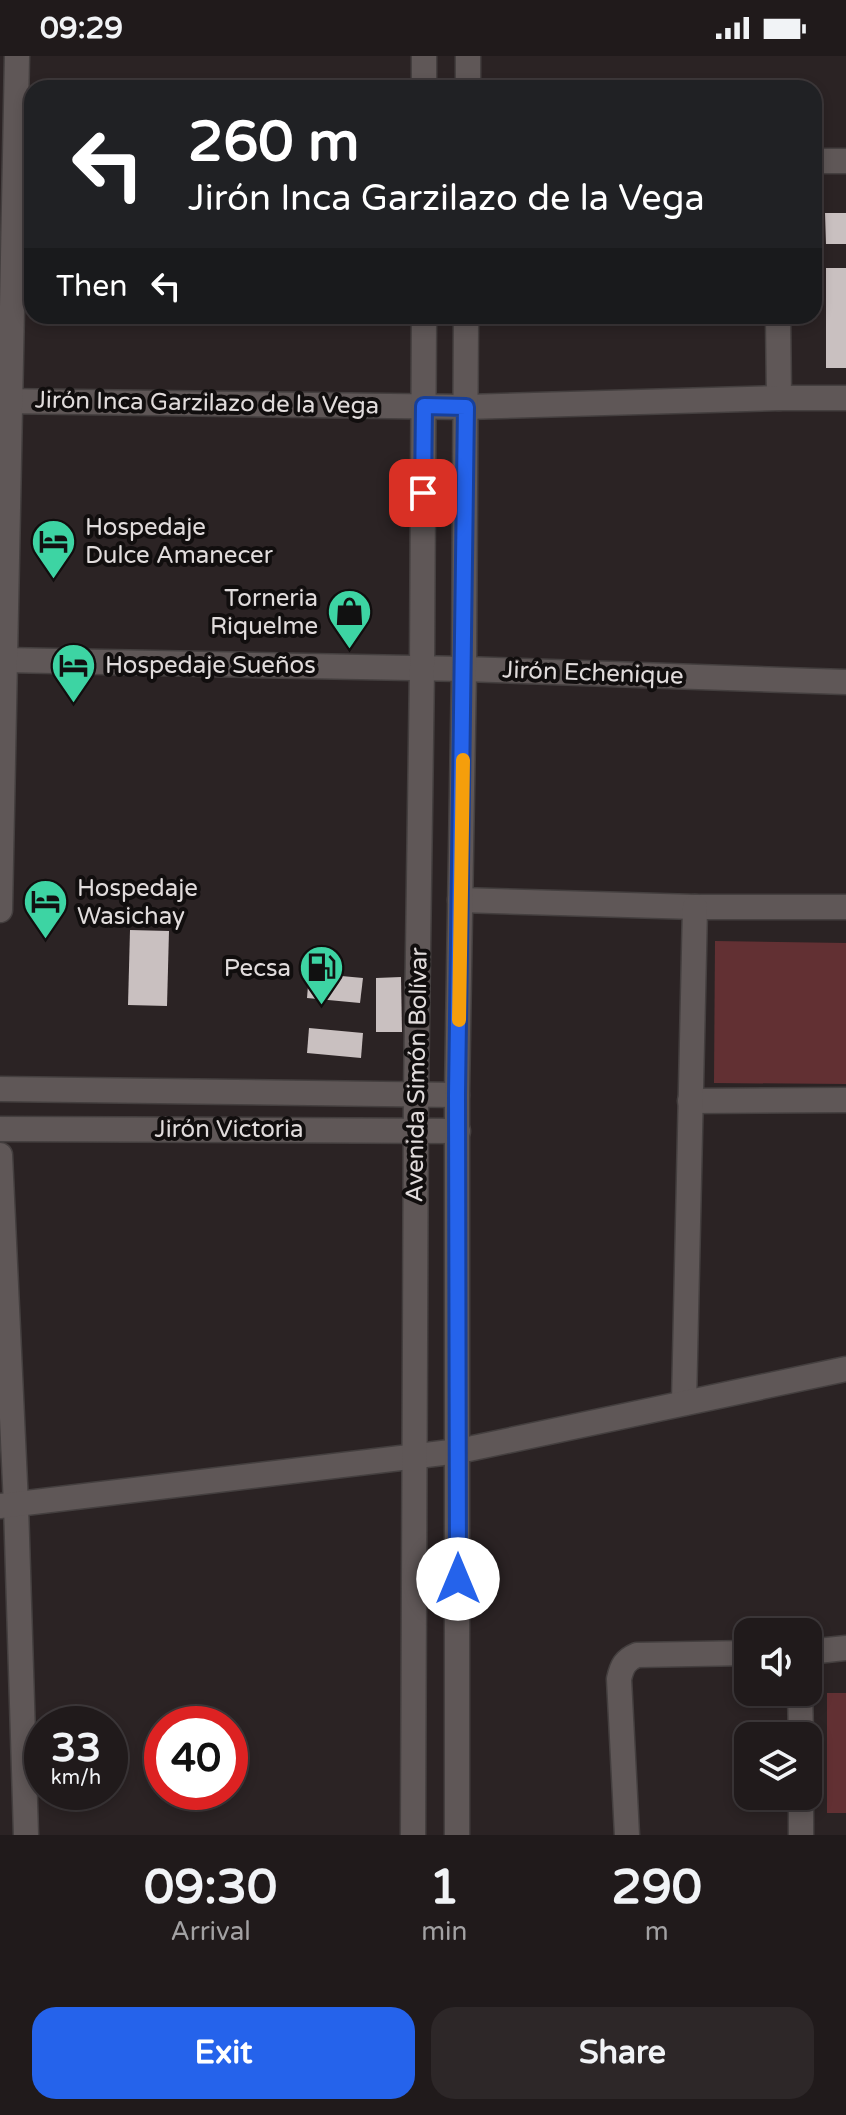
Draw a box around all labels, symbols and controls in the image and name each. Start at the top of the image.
text: 09:29 [40,10,123,47]
text: 260 m [188,109,359,176]
icon: left [56,112,160,216]
text: Jirón Inca Garzilazo de la Vega [188,177,705,220]
icon: left [144,264,188,308]
text: Then [56,268,128,305]
street label: Jirón Inca Garzilazo de la Vega [35,385,379,421]
pin [389,459,457,527]
icon: arrive [401,471,445,515]
place label: Hospedaje Dulce Amanecer [85,513,274,570]
hotel icon: Hospedaje Dulce Amanecer [30,517,78,580]
place label: Torneria Riquelme [210,584,318,641]
shop icon: Torneria Riquelme [325,588,373,651]
hotel icon: Hospedaje Sueños [50,641,98,704]
place label: Hospedaje Sueños [105,651,316,680]
street label: Jirón Echenique [502,655,684,691]
place label: Hospedaje Wasichay [77,874,198,931]
hotel icon: Hospedaje Wasichay [22,878,70,941]
fuel station icon: Pecsa [298,944,346,1007]
street label: Avenida Simón Bolívar [400,946,434,1203]
place label: Pecsa [224,954,291,983]
street label: Jirón Victoria [155,1115,303,1144]
position arrow [416,1537,500,1621]
map controls [734,1618,822,1810]
button: sound [734,1618,822,1706]
speed limit sign: 40 [144,1706,248,1810]
button: layers [734,1722,822,1810]
text: 33 [51,1724,101,1772]
text: km/h [51,1766,101,1790]
text: 09:30 [144,1859,277,1917]
text: 1 [429,1859,459,1917]
text: 290 [611,1859,702,1917]
text: Arrival [170,1916,251,1947]
text: min [421,1916,467,1947]
text: m [645,1916,669,1947]
button: Exit [32,2007,415,2099]
button: Share [431,2007,814,2099]

